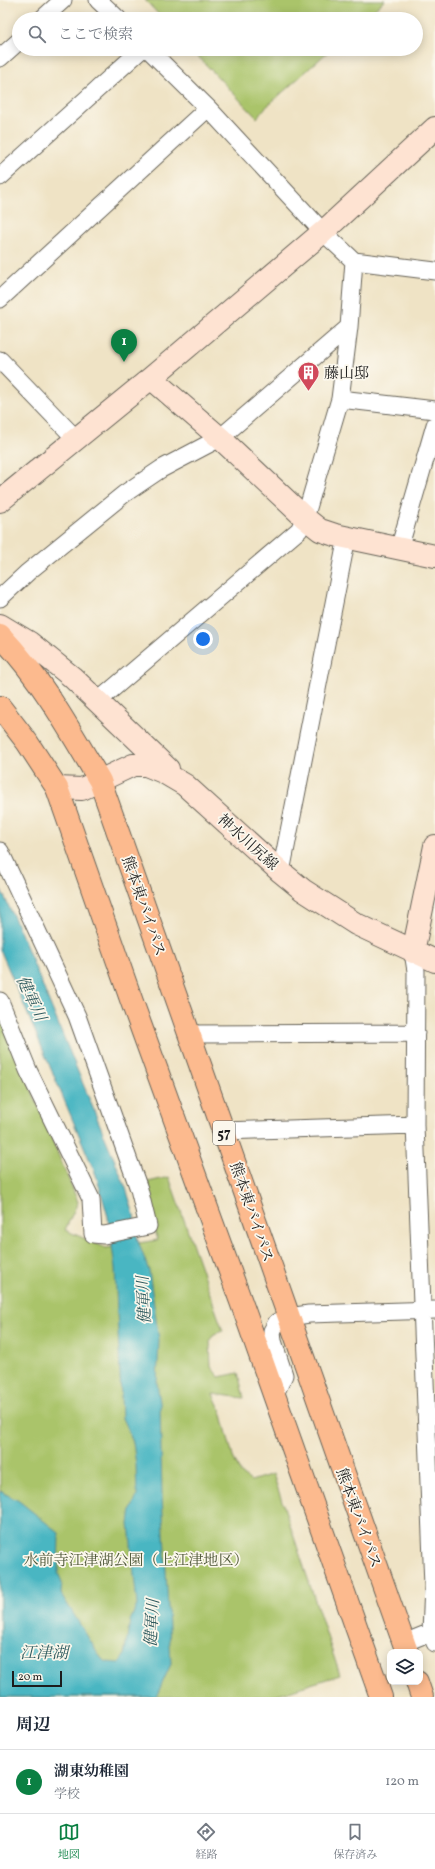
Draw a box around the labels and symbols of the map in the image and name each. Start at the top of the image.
pin: 1 [111,329,137,362]
building icon: 藤山邸 [295,360,321,393]
place label: 藤山邸 [324,364,369,385]
your location [193,629,213,649]
street label: 神水川尻線 [212,810,282,876]
street label: 熊本東バイパス [116,854,170,959]
water label: 健軍川 [10,972,51,1027]
road number: 57 [213,1121,235,1145]
street label: 熊本東バイパス [224,1160,278,1265]
water label: 健軍川 [133,1273,157,1324]
street label: 熊本東バイパス [330,1466,385,1571]
park label: 水前寺江津湖公園（上江津地区） [23,1551,249,1572]
water label: 健軍川 [141,1597,165,1648]
water label: 江津湖 [20,1643,71,1665]
scale bar [12,1669,62,1688]

